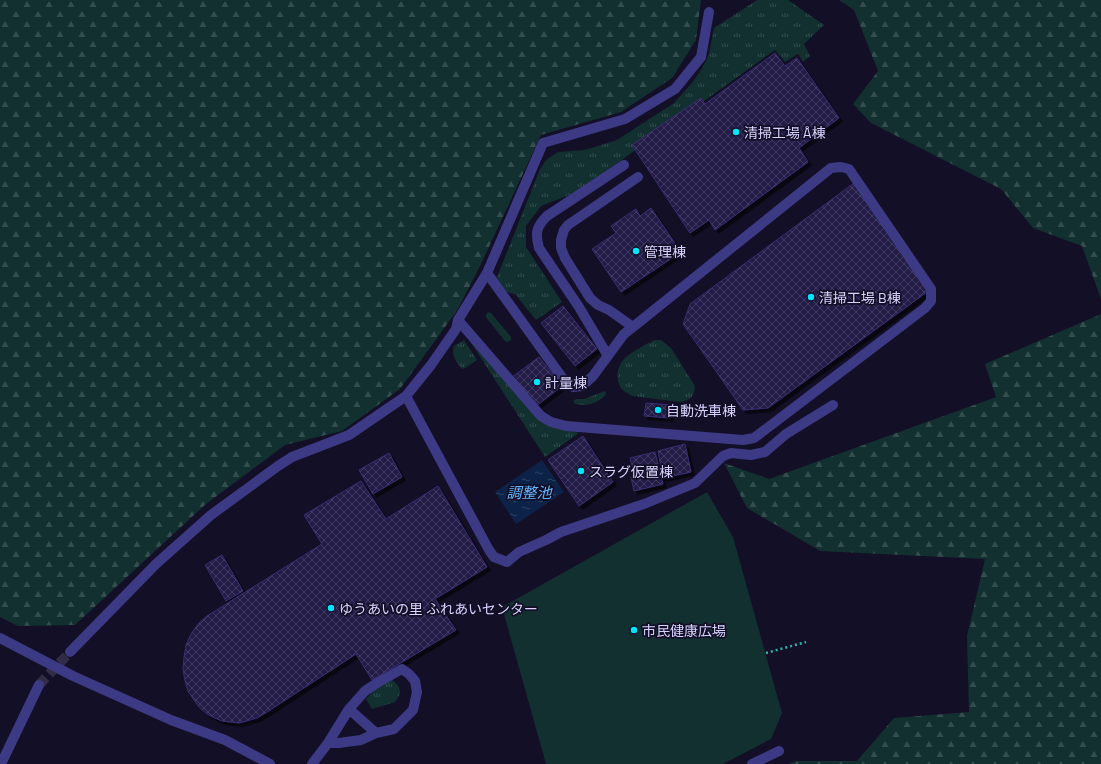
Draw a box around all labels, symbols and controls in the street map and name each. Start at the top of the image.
place label: 清掃工場 Å棟 [744,122,825,143]
marker: 清掃工場 Å棟 [731,127,741,137]
place label: 管理棟 [644,241,686,262]
marker: 管理棟 [631,246,641,256]
place label: 清掃工場 B棟 [819,287,901,308]
marker: 清掃工場 B棟 [806,292,816,302]
place label: 計量棟 [545,372,587,393]
marker: 計量棟 [532,377,542,387]
place label: 自動洗車棟 [666,400,736,421]
marker: 自動洗車棟 [653,405,663,415]
place label: スラグ仮置棟 [589,461,673,482]
marker: スラグ仮置棟 [576,466,586,476]
water label: 調整池 [506,481,553,504]
place label: ゆうあいの里 ふれあいセンター [339,598,538,619]
marker: ゆうあいの里 ふれあいセンター [326,603,336,613]
place label: 市民健康広場 [642,620,726,641]
marker: 市民健康広場 [629,625,639,635]

